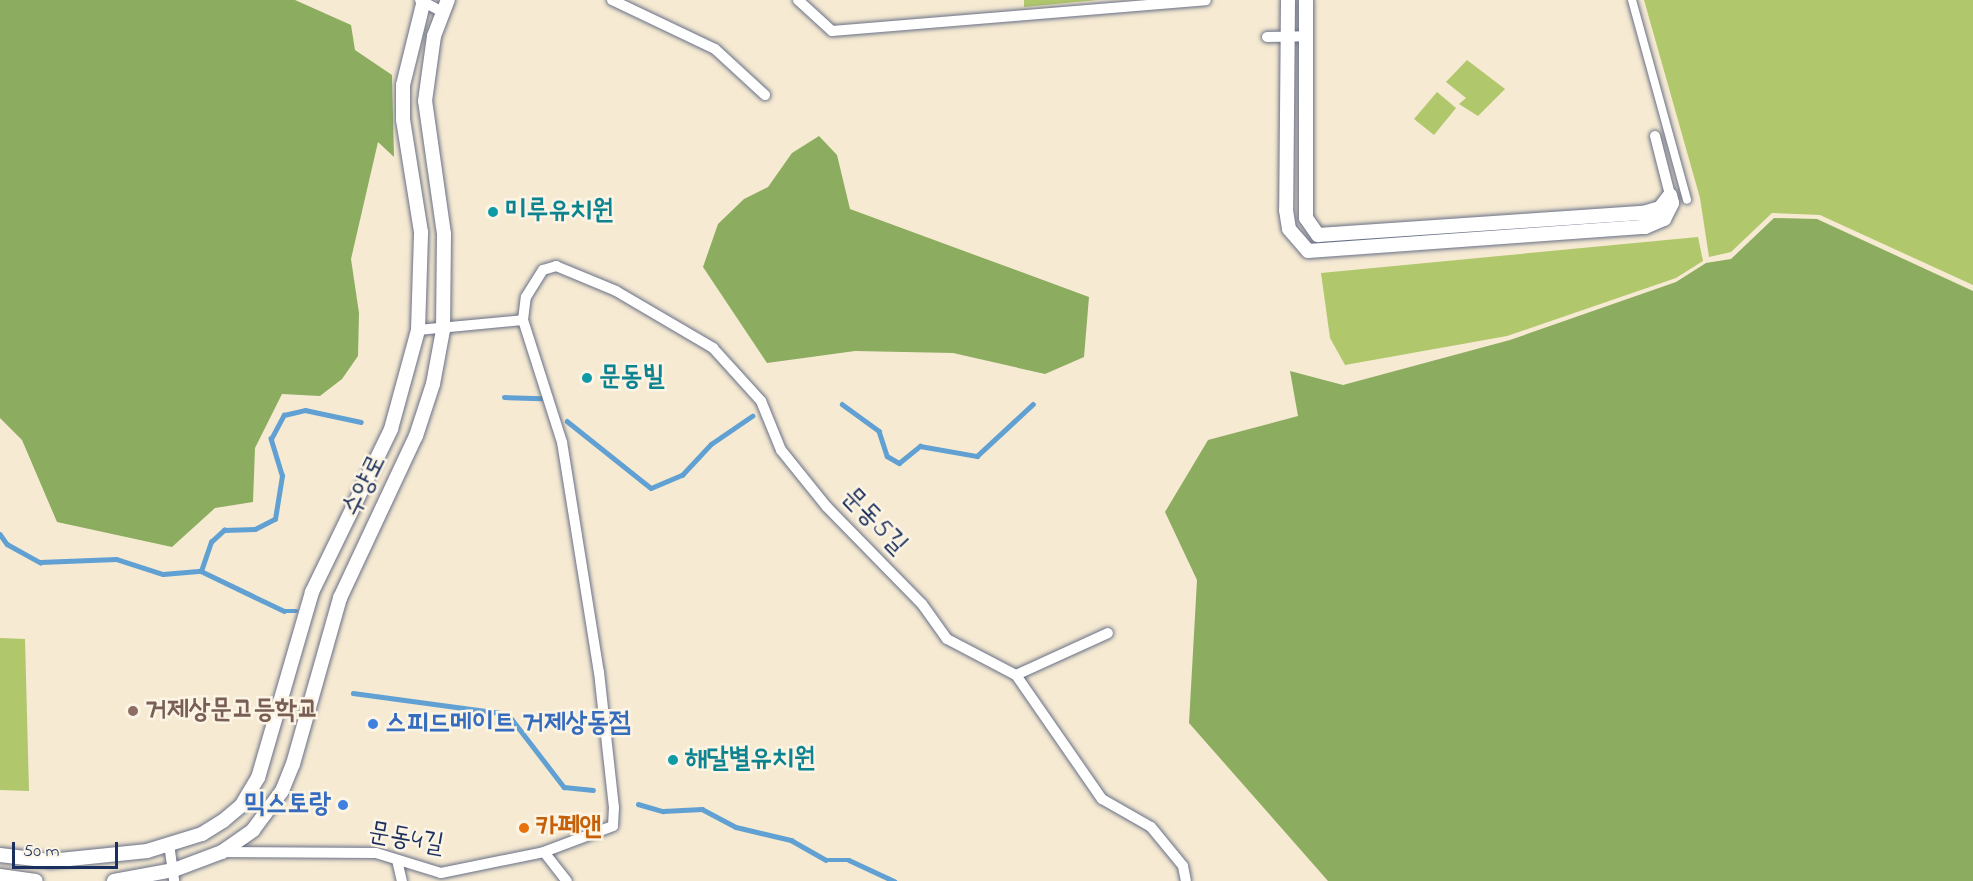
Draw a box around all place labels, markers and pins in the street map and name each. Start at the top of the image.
place label: 미루유치원 [505,196,614,228]
marker: 미루유치원 [486,205,500,219]
place label: 문동빌 [599,362,664,394]
marker: 문동빌 [580,371,594,385]
place label: 거제상문고등학교 [145,695,319,727]
marker: 거제상문고등학교 [126,704,140,718]
place label: 스피드메이트 거제상동점 [385,708,631,740]
marker: 스피드메이트 거제상동점 [366,717,380,731]
place label: 해달별유치원 [685,744,815,776]
marker: 해달별유치원 [666,753,680,767]
place label: 믹스토랑 [244,789,331,821]
marker: 믹스토랑 [336,798,350,812]
place label: 카페앤 [536,812,601,844]
marker: 카페앤 [517,821,531,835]

